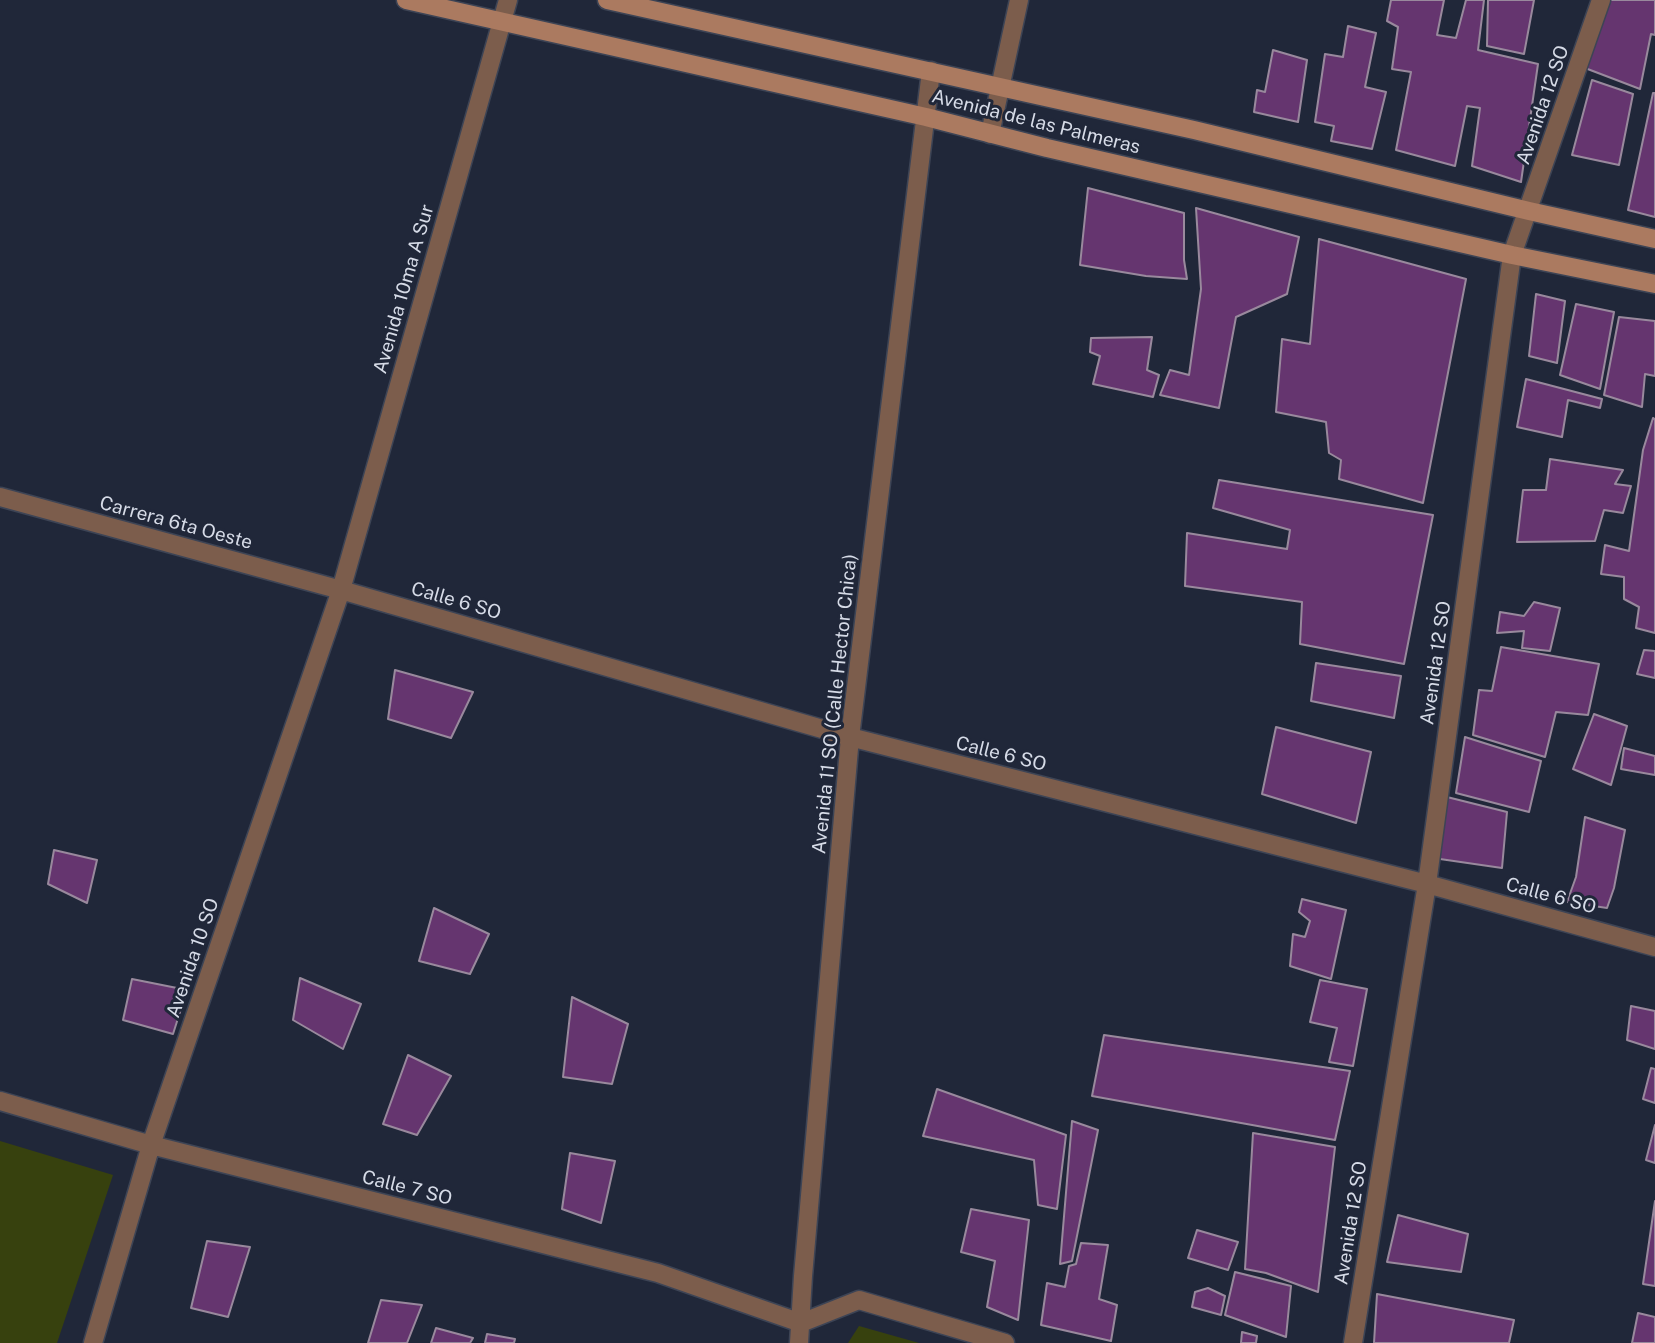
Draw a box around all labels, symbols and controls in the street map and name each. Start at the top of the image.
street label: Avenida 12 SO [1512,42,1574,168]
street label: Avenida de las Palmeras [929,85,1143,159]
street label: Avenida 10ma A Sur [369,202,439,376]
street label: Carrera 6ta Oeste [97,492,255,554]
street label: Avenida 11 SO (Calle Hector Chica) [808,553,862,855]
street label: Calle 6 SO [408,577,504,625]
street label: Avenida 12 SO [1416,600,1456,726]
street label: Calle 6 SO [953,732,1049,776]
street label: Calle 6 SO [1503,873,1599,919]
street label: Avenida 10 SO [162,895,224,1021]
street label: Avenida 12 SO [1330,1160,1372,1286]
street label: Calle 7 SO [360,1166,454,1210]

